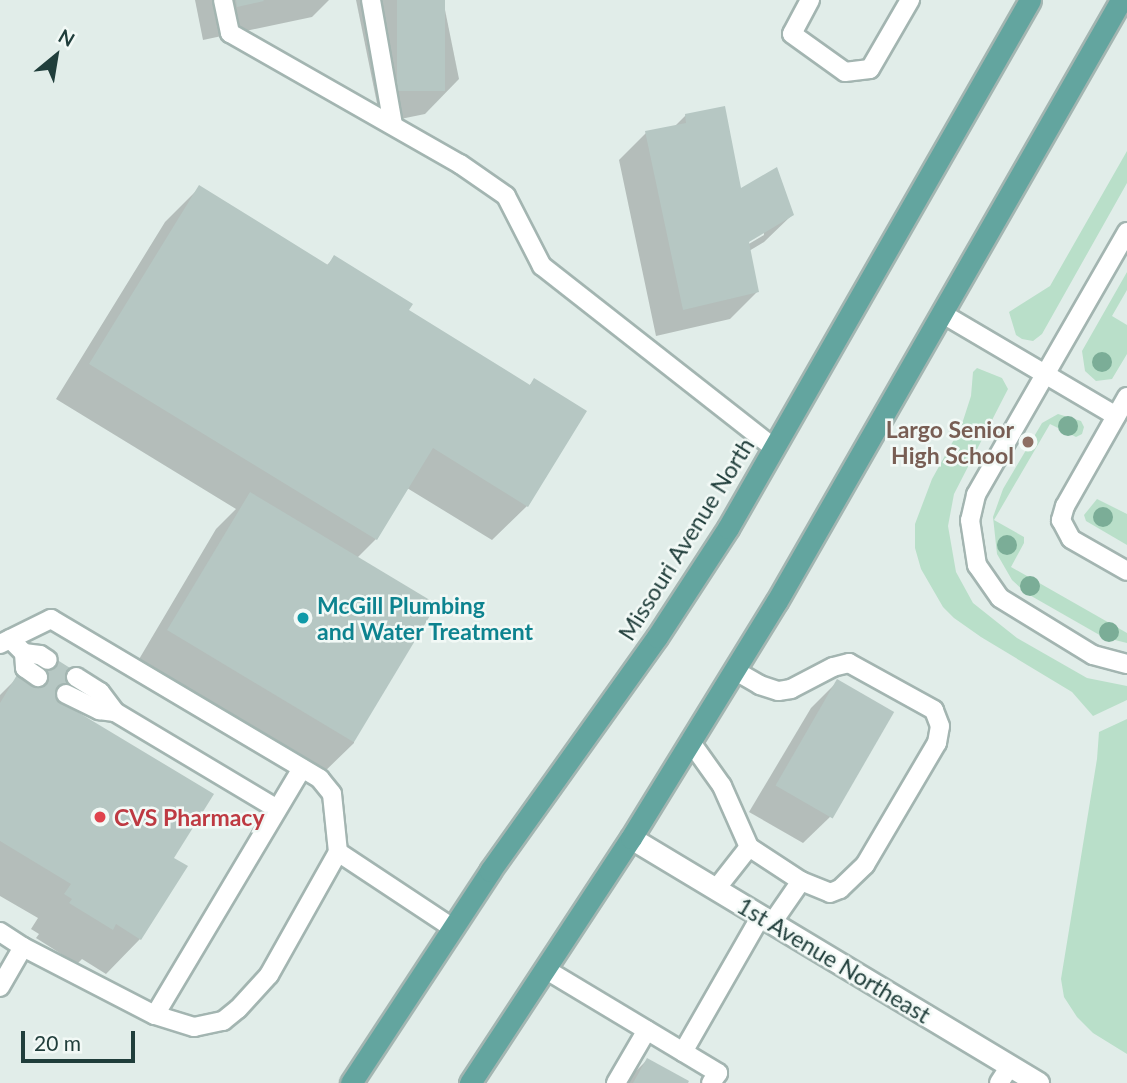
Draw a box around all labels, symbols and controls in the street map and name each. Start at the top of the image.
north arrow [21,21,91,91]
text: N [55,24,79,51]
place label: Largo Senior High School [886,415,1014,469]
street label: Missouri Avenue North [612,432,760,646]
marker: Largo Senior High School [1020,434,1036,450]
place label: McGill Plumbing and Water Treatment [317,591,534,645]
marker: McGill Plumbing and Water Treatment [295,610,311,626]
place label: CVS Pharmacy [114,803,265,831]
marker: CVS Pharmacy [92,809,108,825]
street label: 1st Avenue Northeast [732,891,936,1029]
scale bar [24,1016,138,1060]
text: 20 m [34,1030,81,1055]

